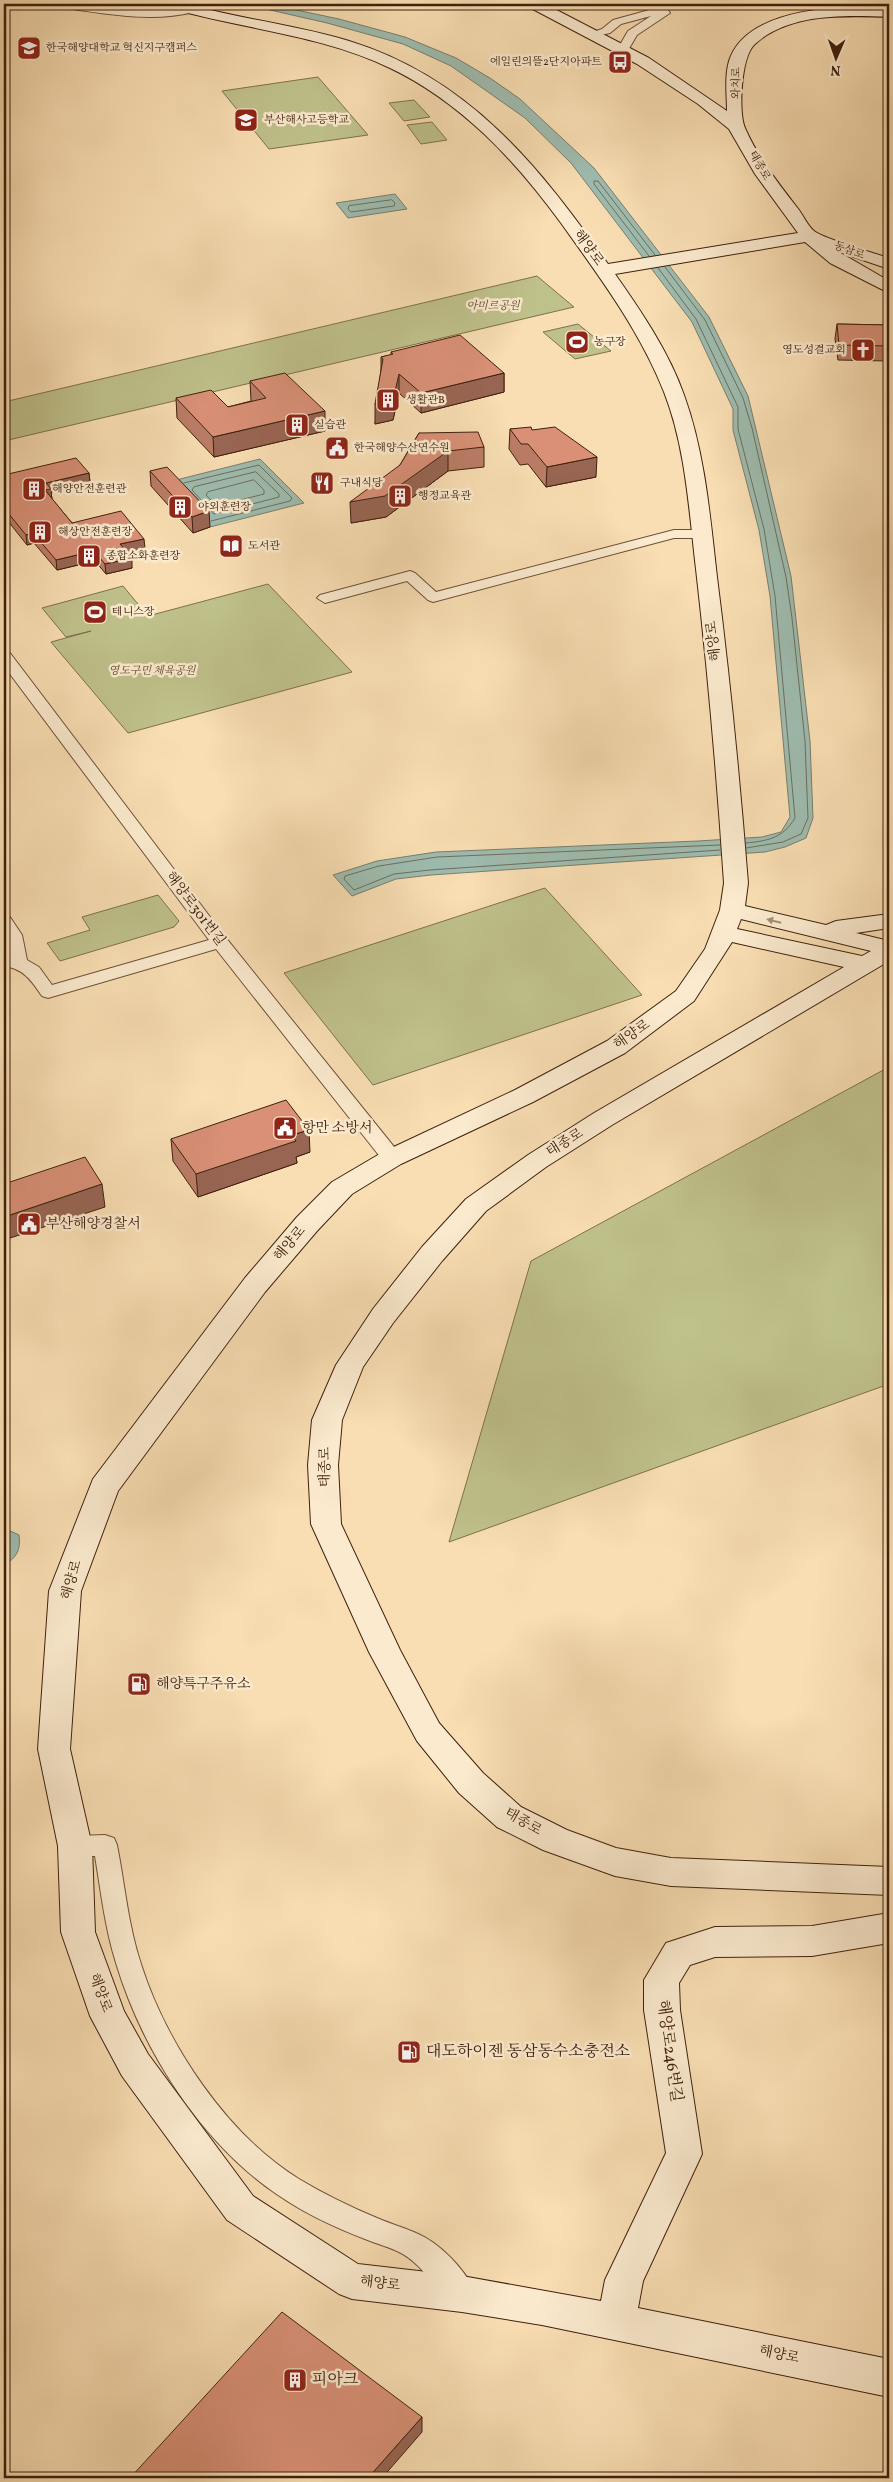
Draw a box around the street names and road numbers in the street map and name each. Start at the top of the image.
street label: 와치로 [729,67,745,99]
street label: 태종로 [745,148,773,184]
street label: 해양로 [568,226,608,270]
street label: 동삼로 [831,238,867,264]
street label: 해양로 [702,619,726,662]
street label: 해양로301번길 [161,868,229,950]
street label: 해양로 [610,1015,654,1054]
street label: 태종로 [543,1124,588,1162]
street label: 해양로 [270,1222,311,1266]
street label: 태종로 [316,1446,335,1487]
street label: 해양로 [57,1557,87,1602]
street label: 태종로 [501,1804,546,1841]
street label: 해양로 [84,1971,116,2016]
street label: 해양로246번길 [651,1999,687,2103]
street label: 해양로 [359,2272,402,2296]
street label: 해양로 [757,2341,801,2369]

